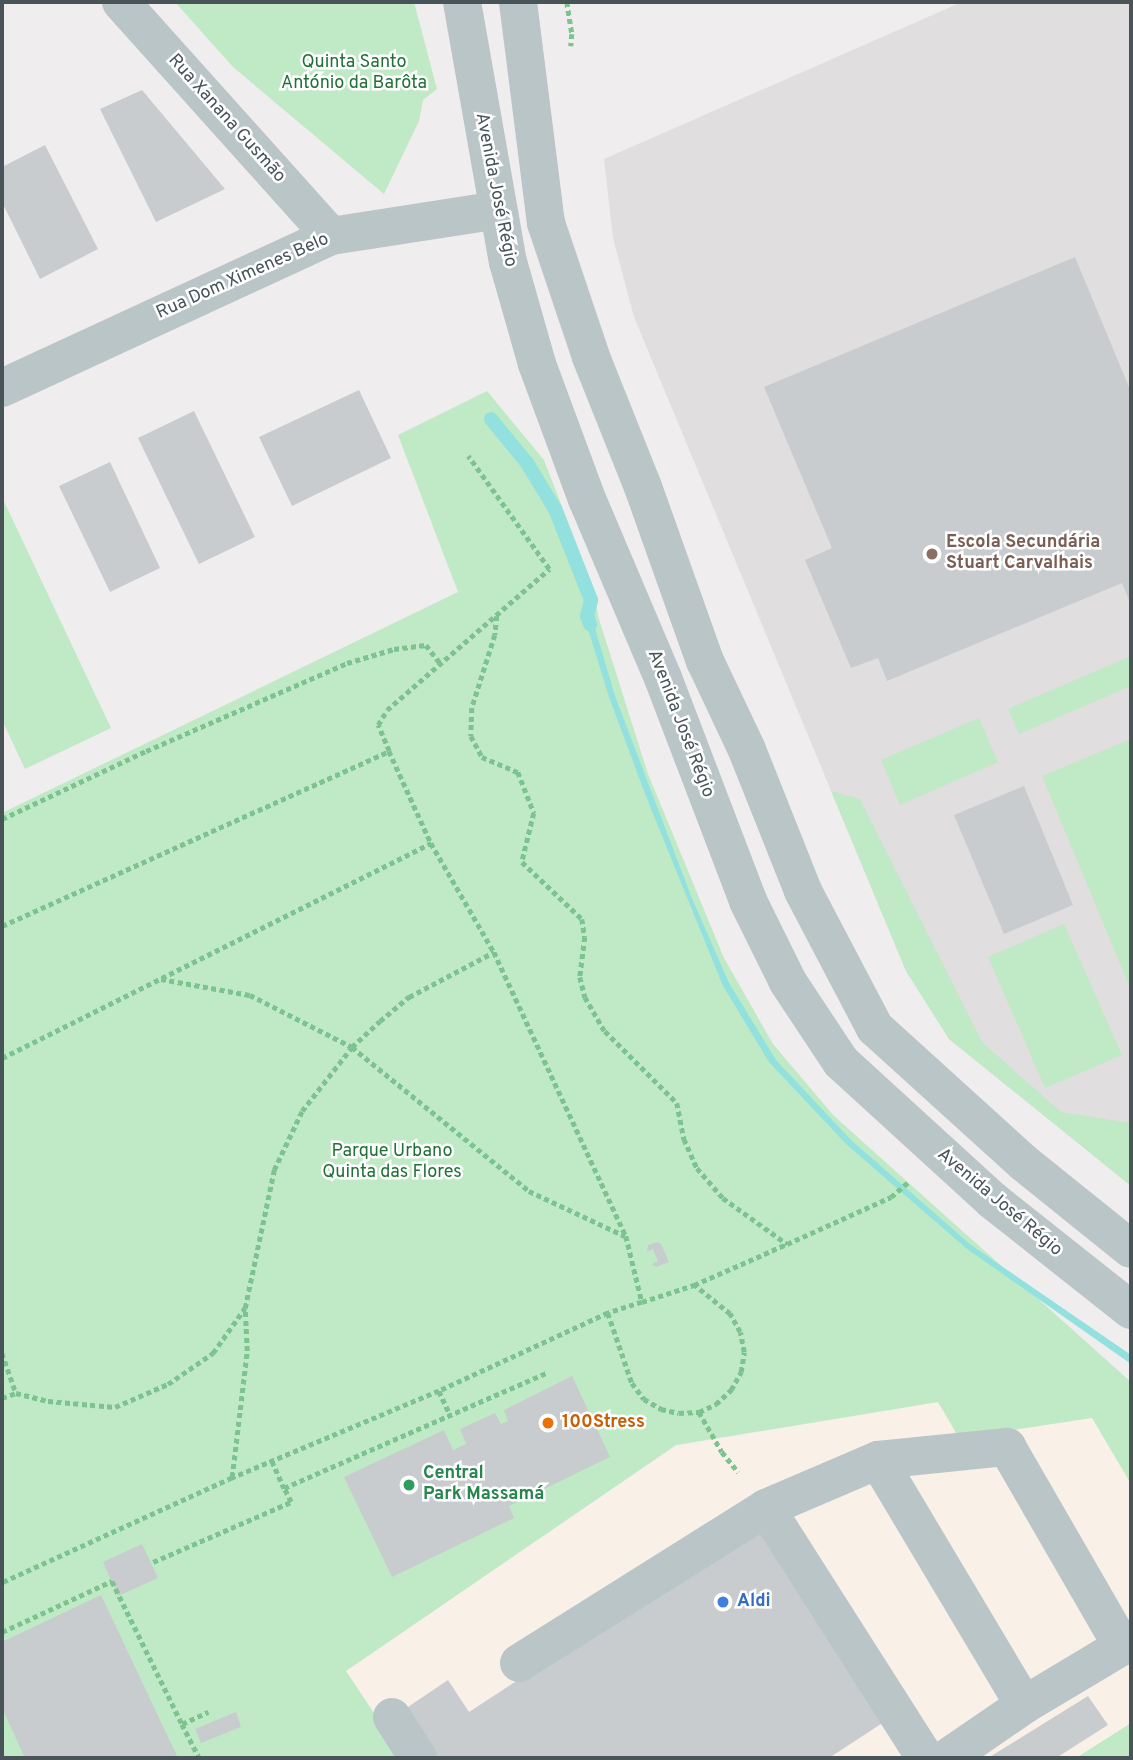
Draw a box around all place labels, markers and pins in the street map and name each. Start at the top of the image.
place label: Escola Secundária Stuart Carvalhais [946,533,1100,576]
marker: Escola Secundária Stuart Carvalhais [924,546,940,562]
place label: 100Stress [562,1412,645,1434]
marker: 100Stress [540,1415,556,1431]
place label: Central Park Massamá [423,1464,544,1506]
marker: Central Park Massamá [401,1477,417,1493]
place label: Aldi [737,1591,771,1613]
marker: Aldi [715,1594,731,1610]

